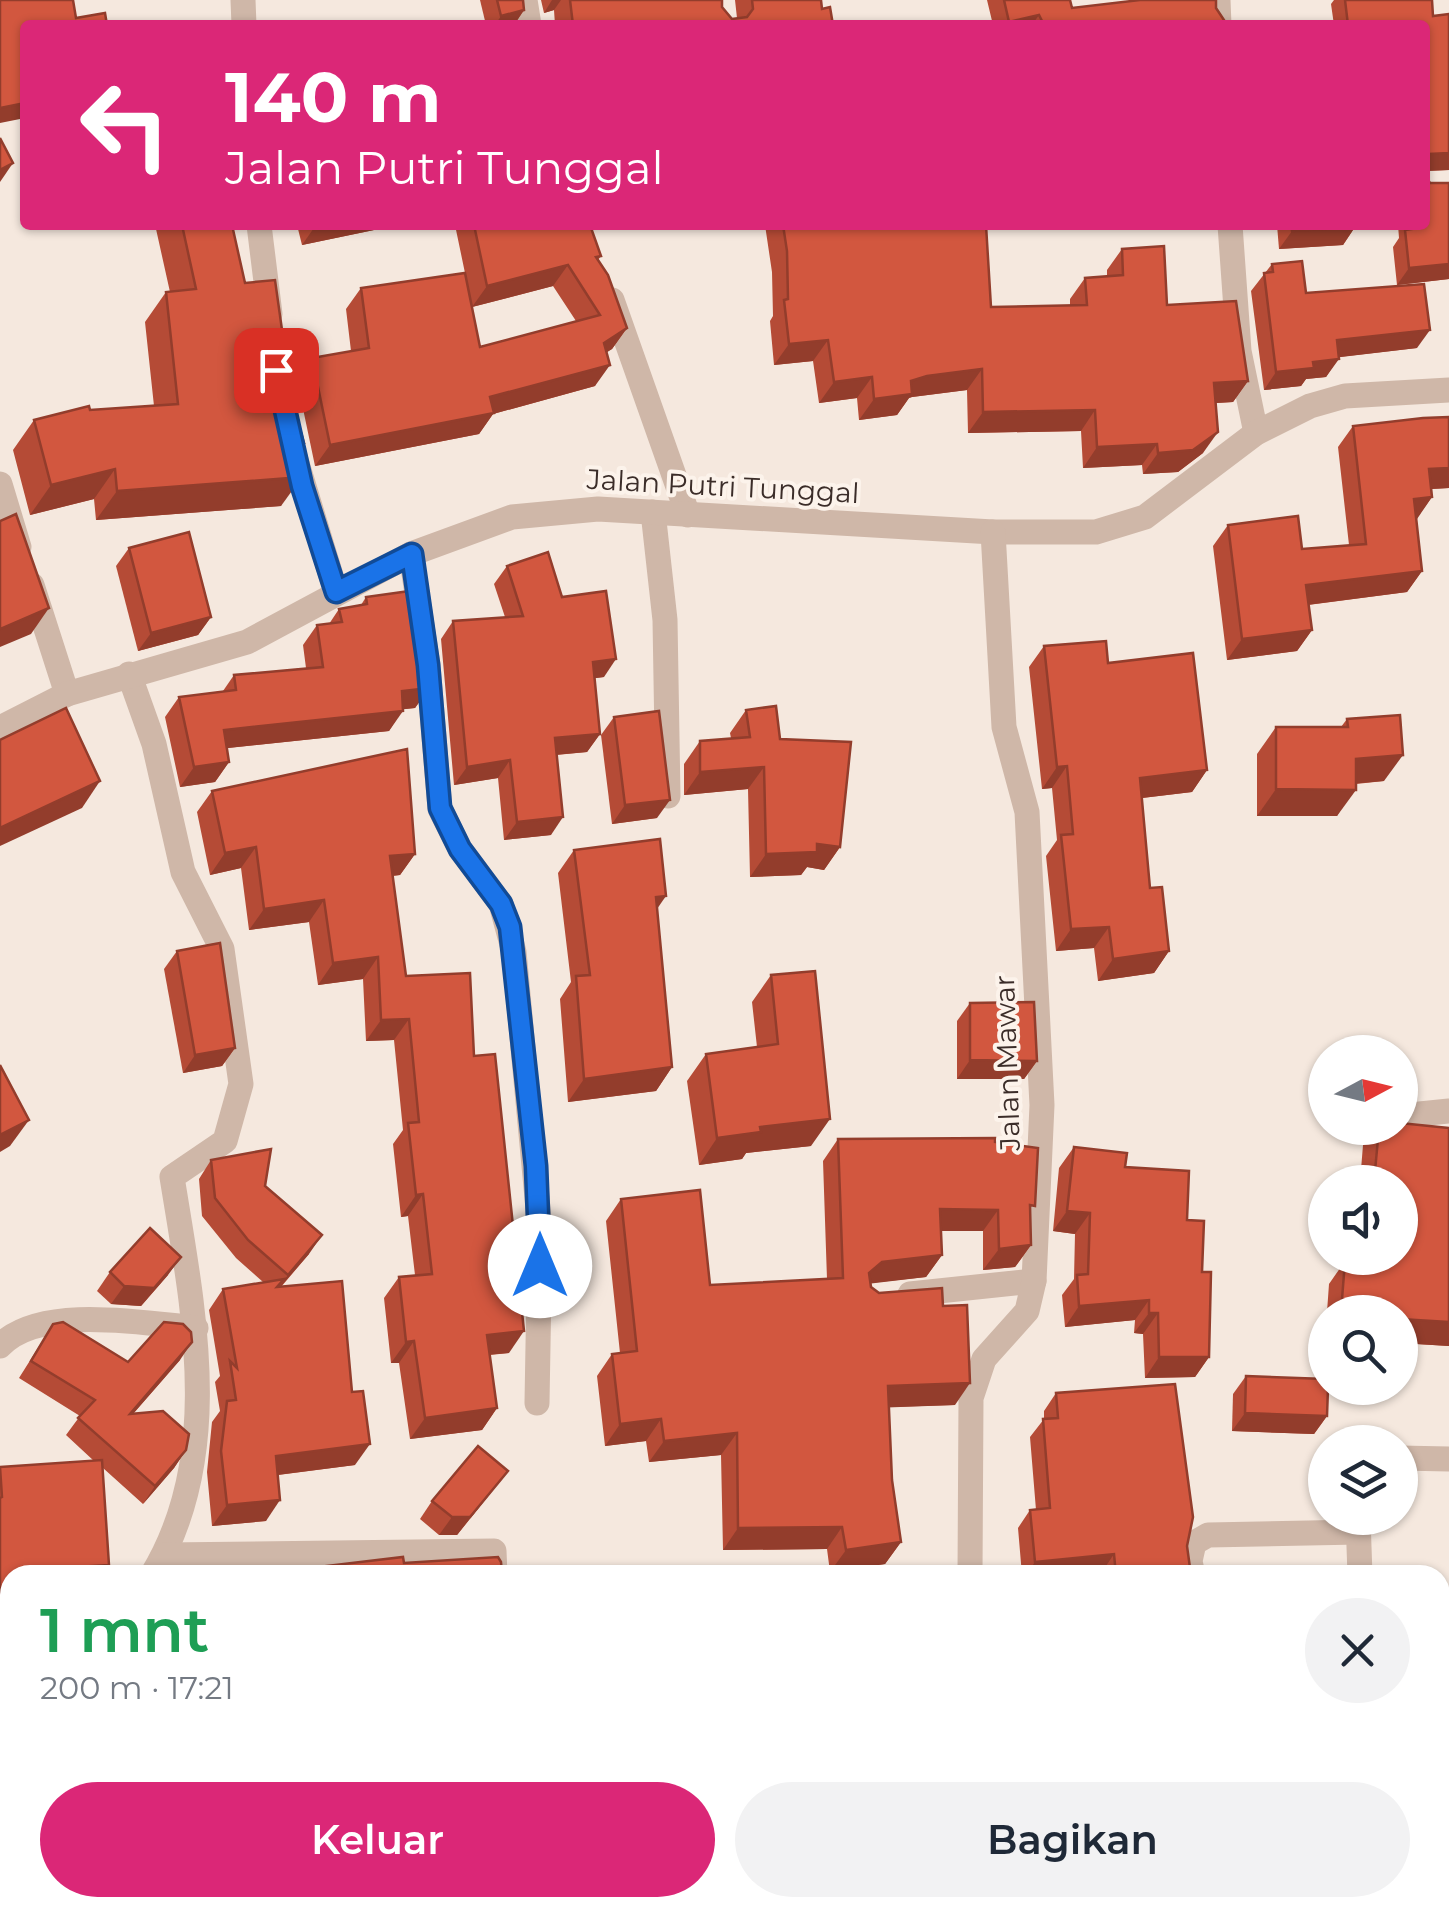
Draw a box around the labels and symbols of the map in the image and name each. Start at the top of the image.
pin [234,328,319,413]
street label: Jalan Putri Tunggal [585,462,860,510]
street label: Jalan Mawar [987,975,1027,1152]
north arrow [1308,1035,1418,1145]
position arrow [488,1214,592,1318]

